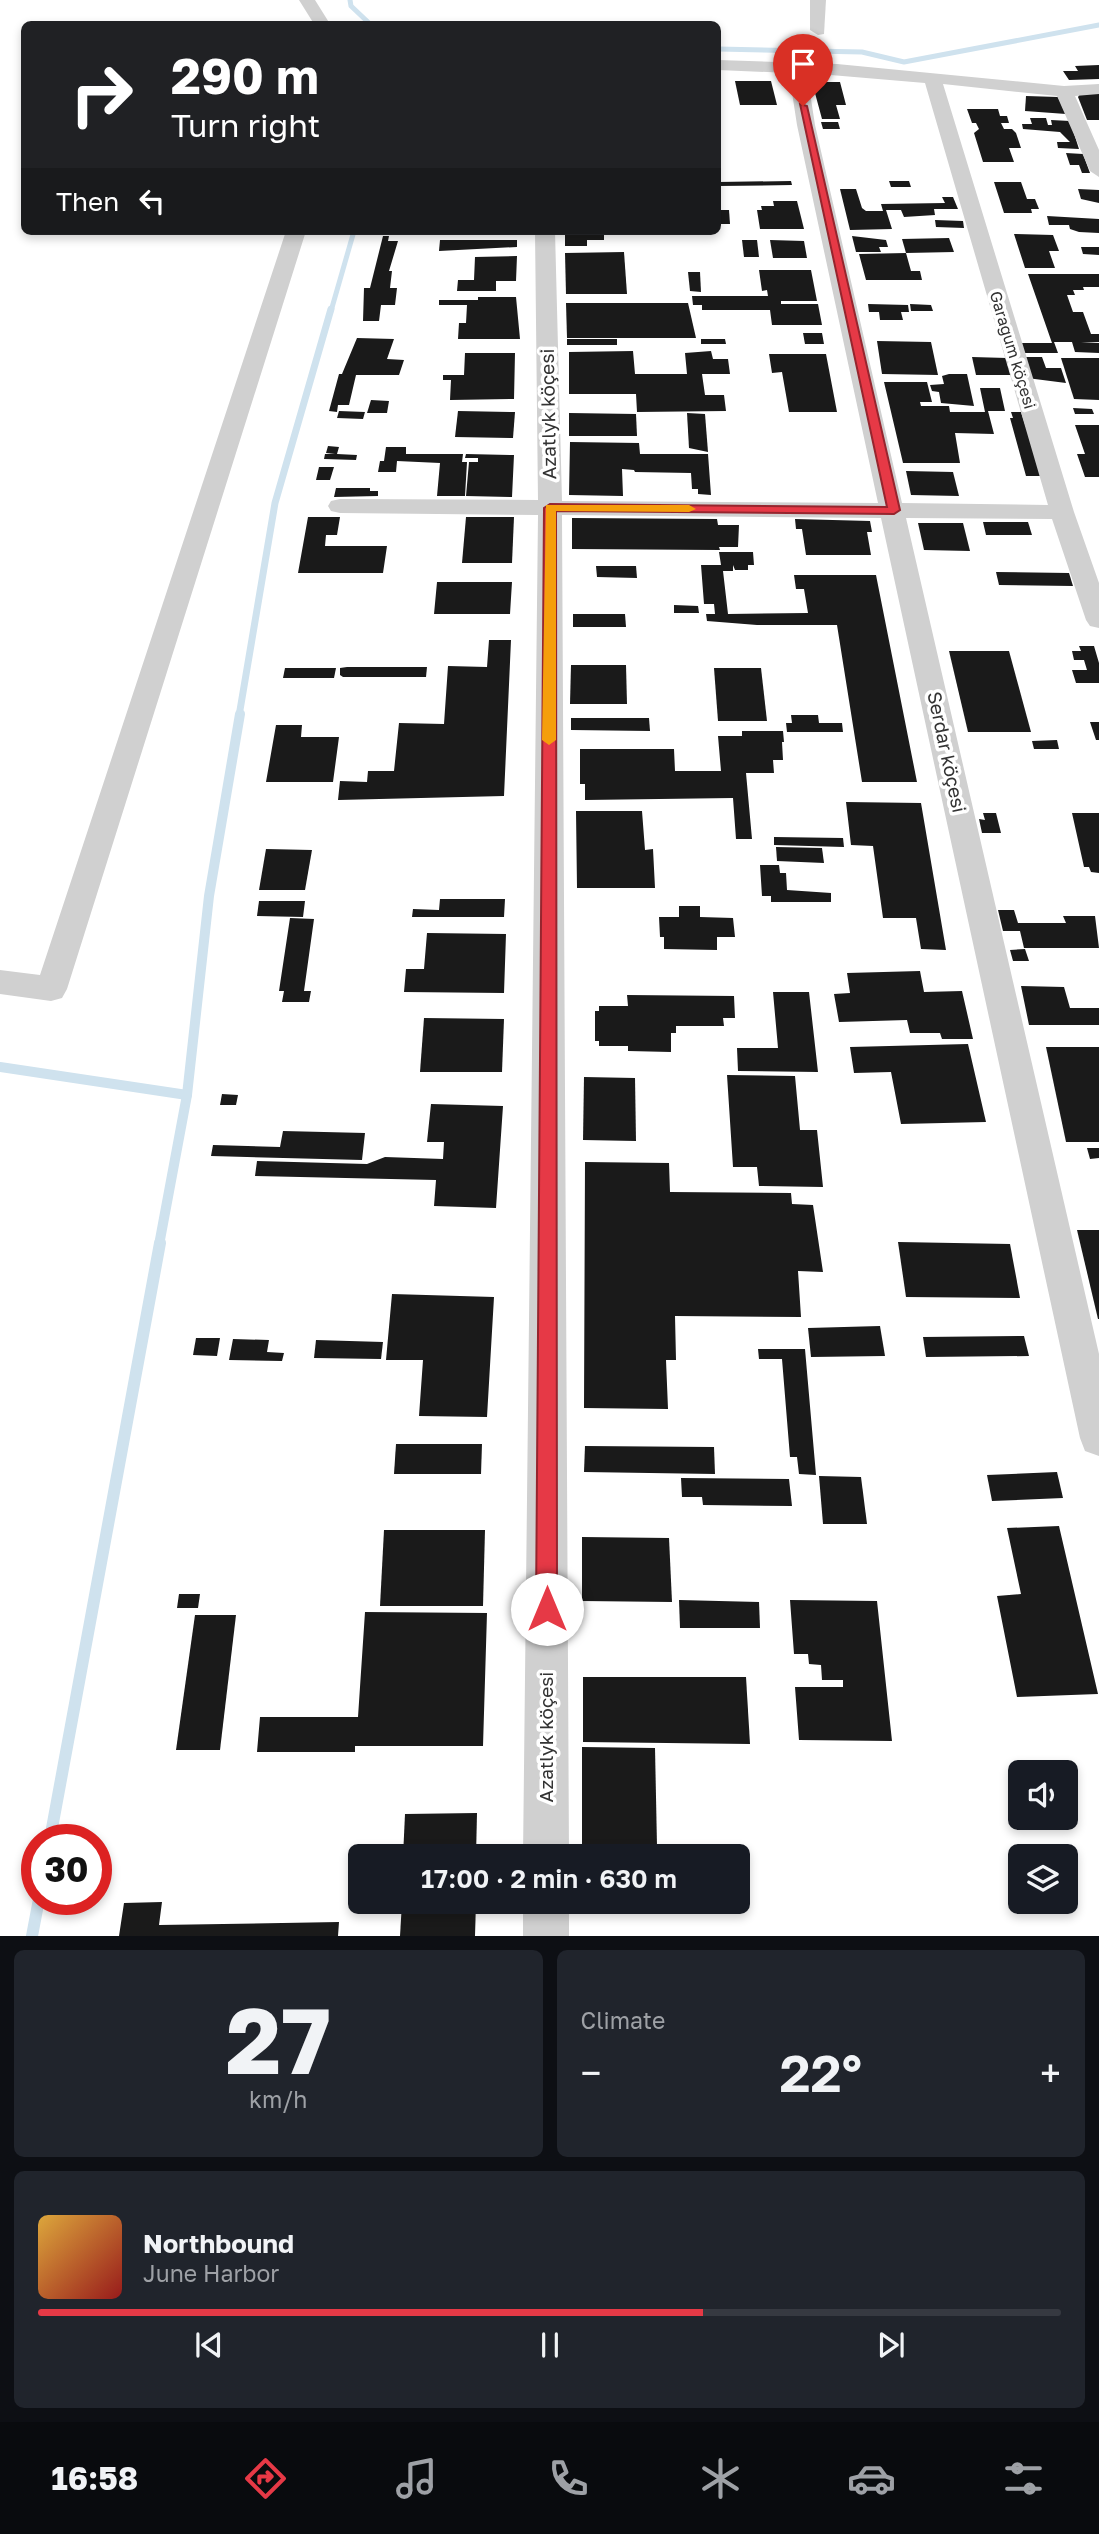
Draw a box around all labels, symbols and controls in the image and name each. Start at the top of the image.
pin [773,34,833,106]
icon: arrive [784,45,822,83]
text: 290 m [171,46,319,105]
icon: right [56,49,147,140]
text: Turn right [171,106,320,144]
icon: left [133,182,171,220]
text: Then [56,186,119,217]
street label: Garagum köçesi [986,289,1040,411]
street label: Azatlyk köçesi [535,348,560,480]
street label: Serdar köçesi [923,689,972,815]
position arrow [510,1572,584,1646]
street label: Azatlyk köçesi [534,1672,557,1802]
map controls [1008,1760,1078,1914]
button: sound [1008,1760,1078,1830]
speed limit sign: 30 [21,1824,112,1915]
button: layers [1008,1844,1078,1914]
text: 17:00 · 2 min · 630 m [421,1863,677,1894]
text: 27 [226,1985,331,2094]
text: Climate [581,2006,665,2034]
text: 22° [779,2041,862,2103]
text: − [581,2050,601,2095]
text: + [1040,2050,1061,2095]
text: km/h [249,2085,308,2113]
text: Northbound [143,2228,294,2259]
text: June Harbor [143,2259,279,2287]
icon: previous [190,2326,228,2364]
icon: pause [531,2326,569,2364]
icon: next [872,2326,910,2364]
icon: directions [241,2454,290,2503]
icon: music [392,2454,441,2503]
icon: phone [544,2454,593,2503]
icon: climate [696,2454,745,2503]
icon: car [847,2454,896,2503]
icon: filters [999,2454,1048,2503]
text: 16:58 [51,2459,138,2497]

